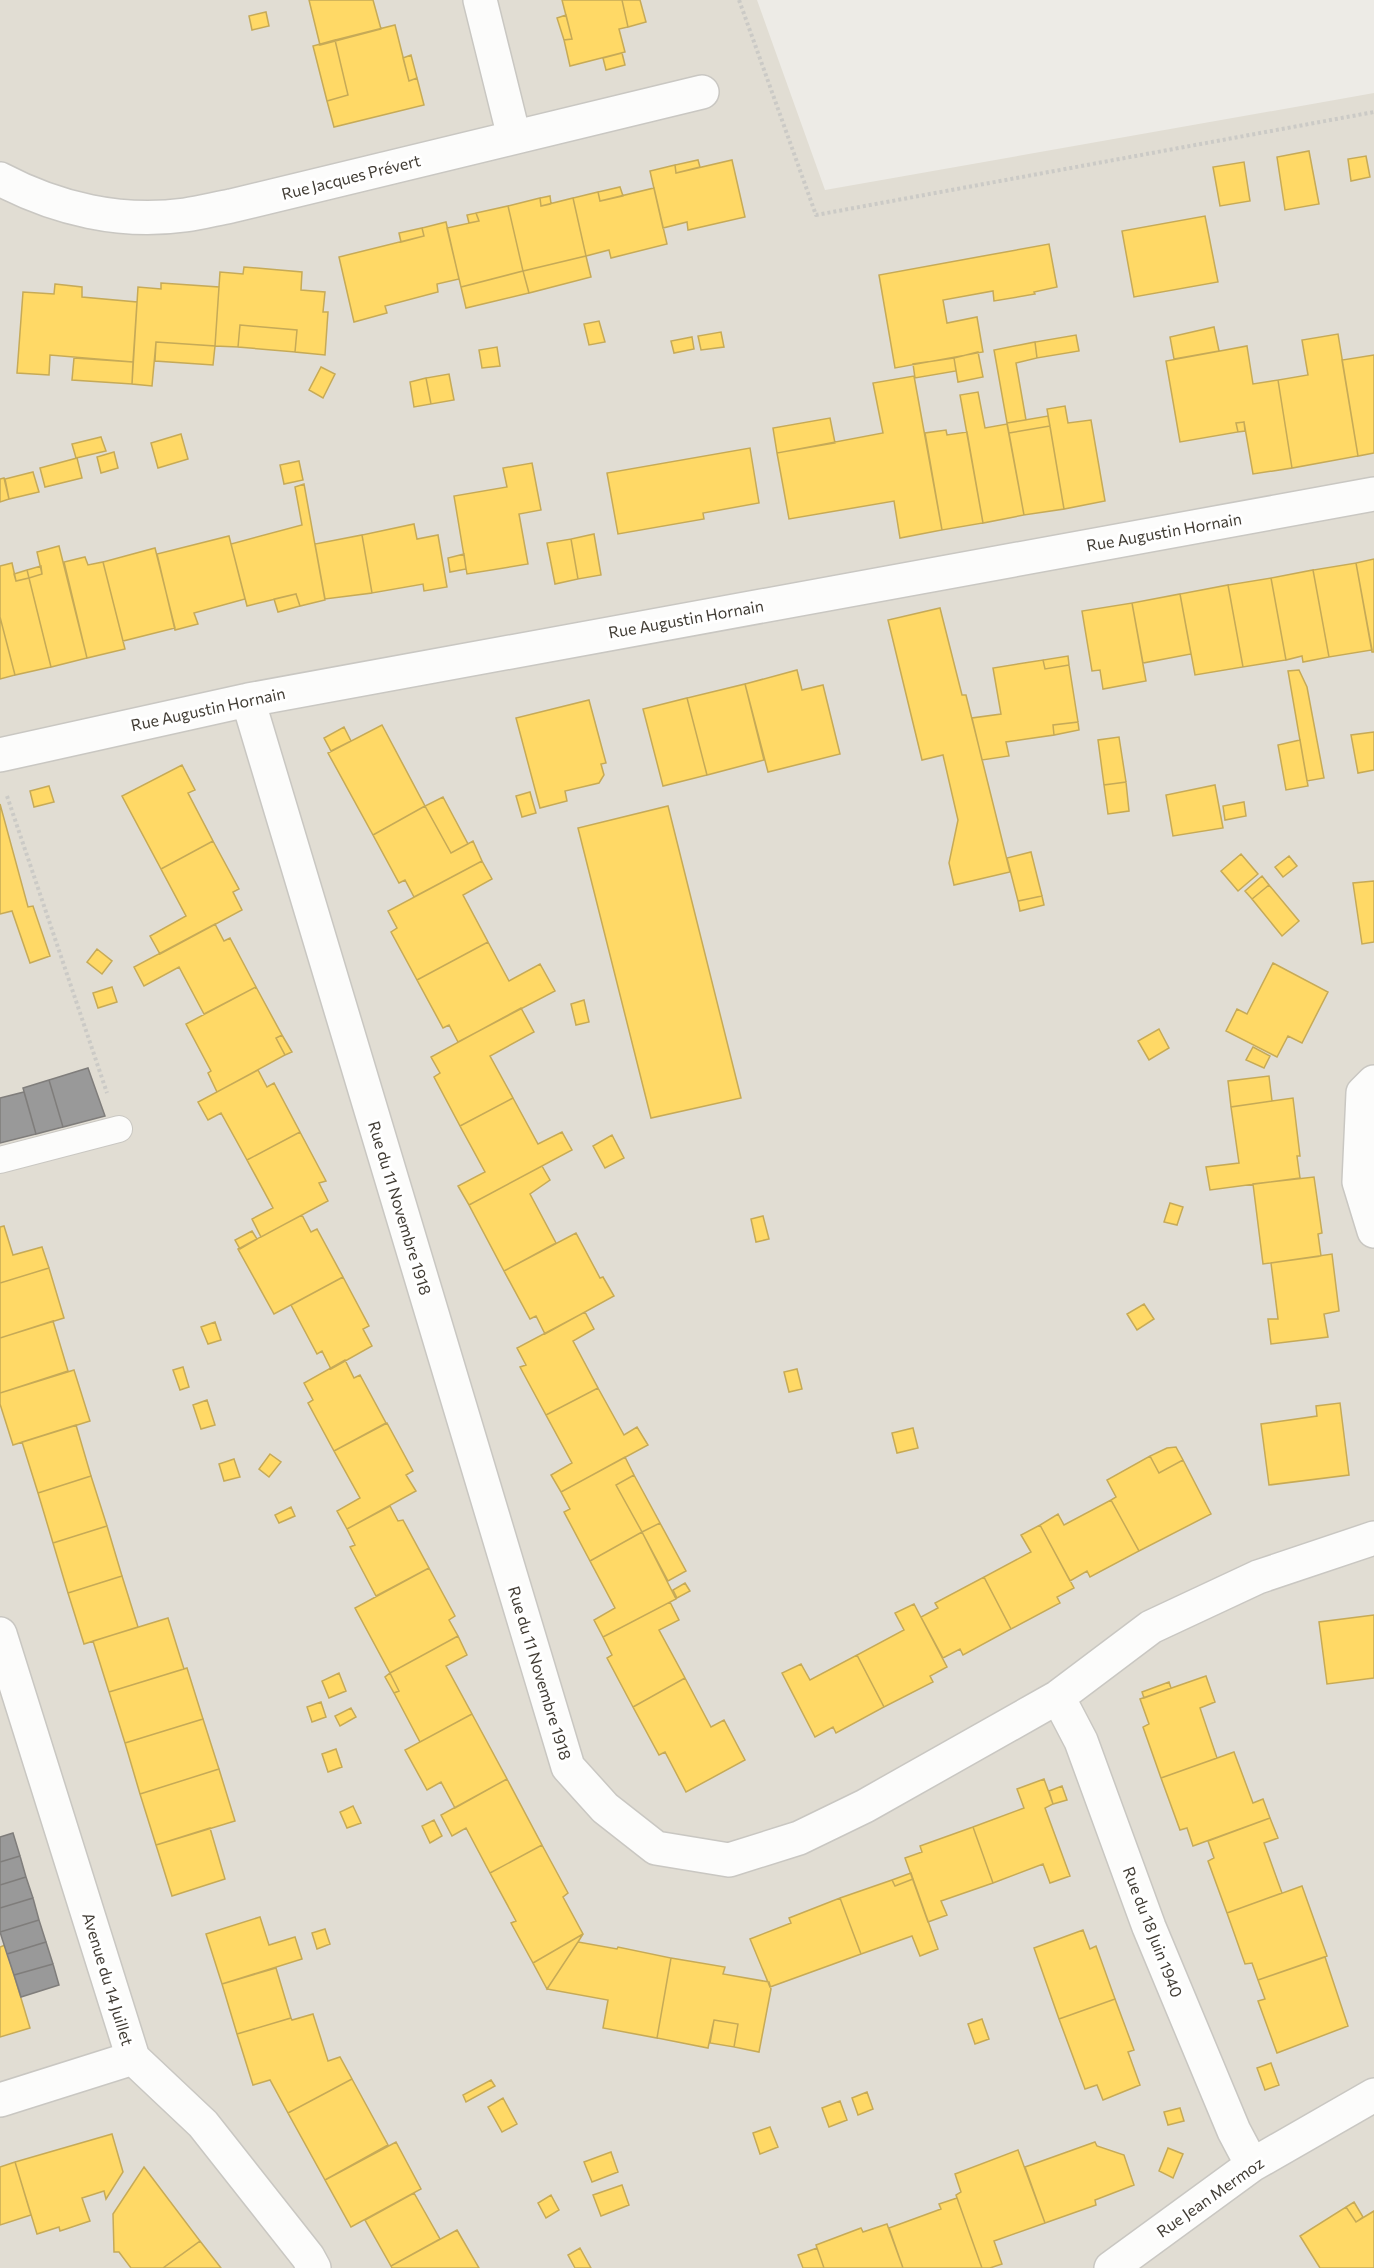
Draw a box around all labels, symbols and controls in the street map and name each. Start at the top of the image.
street label: Rue Jacques Prévert [279,150,423,203]
street label: Rue Augustin Hornain [1085,508,1243,555]
street label: Rue Augustin Hornain [607,595,765,642]
street label: Rue Augustin Hornain [129,683,287,734]
street label: Rue du 11 Novembre 1918 [365,1119,436,1297]
street label: Rue du 11 Novembre 1918 [505,1584,576,1762]
street label: Rue du 18 Juin 1940 [1120,1864,1187,2000]
street label: Avenue du 14 Juillet [79,1910,138,2048]
street label: Rue Jean Mermoz [1153,2153,1267,2241]

